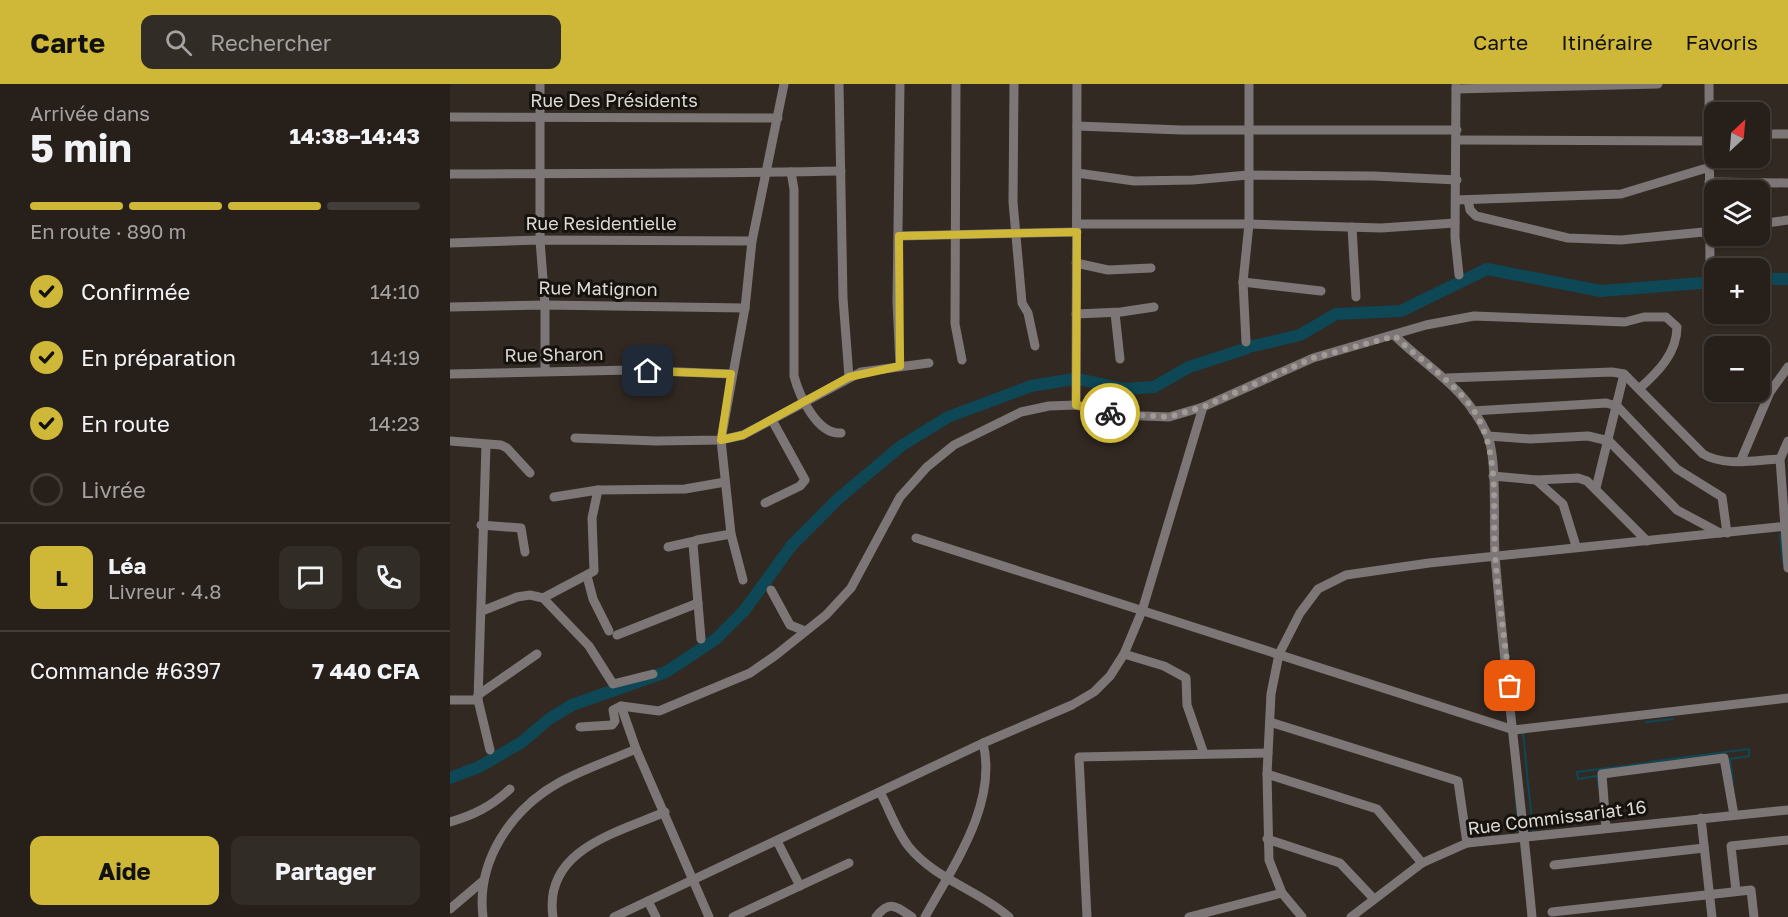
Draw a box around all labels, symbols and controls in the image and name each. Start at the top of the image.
search box [141,15,561,69]
text: Carte [30,26,105,59]
icon: search [162,26,195,59]
text: Rechercher [210,29,331,56]
text: Carte [1473,29,1528,55]
text: Itinéraire [1561,29,1653,55]
text: Favoris [1686,29,1758,55]
street label: Rue Des Présidents [530,89,698,111]
text: Arrivée dans [30,101,150,125]
north arrow [1704,102,1770,168]
map controls [1704,102,1770,402]
text: 14:38–14:43 [289,122,420,149]
text: 5 min [30,124,132,171]
button: layers [1704,180,1770,246]
street label: Rue Residentielle [525,212,677,234]
text: En route · 890 m [30,219,186,243]
button: + [1704,258,1770,324]
icon: check [30,275,63,308]
street label: Rue Matignon [538,276,658,300]
text: Confirmée [81,278,190,305]
text: 14:10 [370,279,420,303]
button: − [1704,336,1770,402]
icon: check [30,341,63,374]
street label: Rue Sharon [504,342,604,366]
text: En préparation [81,344,236,371]
text: 14:19 [370,345,420,369]
pin [622,345,673,396]
icon: home [631,354,664,387]
courier [1080,383,1140,443]
icon: bike [1094,397,1127,430]
icon: check [30,407,63,440]
text: En route [81,410,170,437]
text: 14:23 [369,411,420,435]
text: Livrée [81,476,146,503]
button: chat [279,546,342,609]
button: phone [357,546,420,609]
text: Léa [108,552,146,579]
text: L [55,564,68,591]
text: Livreur · 4.8 [108,579,221,603]
text: Commande #6397 [30,657,221,684]
text: 7 440 CFA [312,657,420,684]
pin [1484,660,1535,711]
icon: bag [1493,669,1526,702]
street label: Rue Commissariat 16 [1466,795,1647,839]
button: Aide [30,836,219,905]
button: Partager [231,836,420,905]

